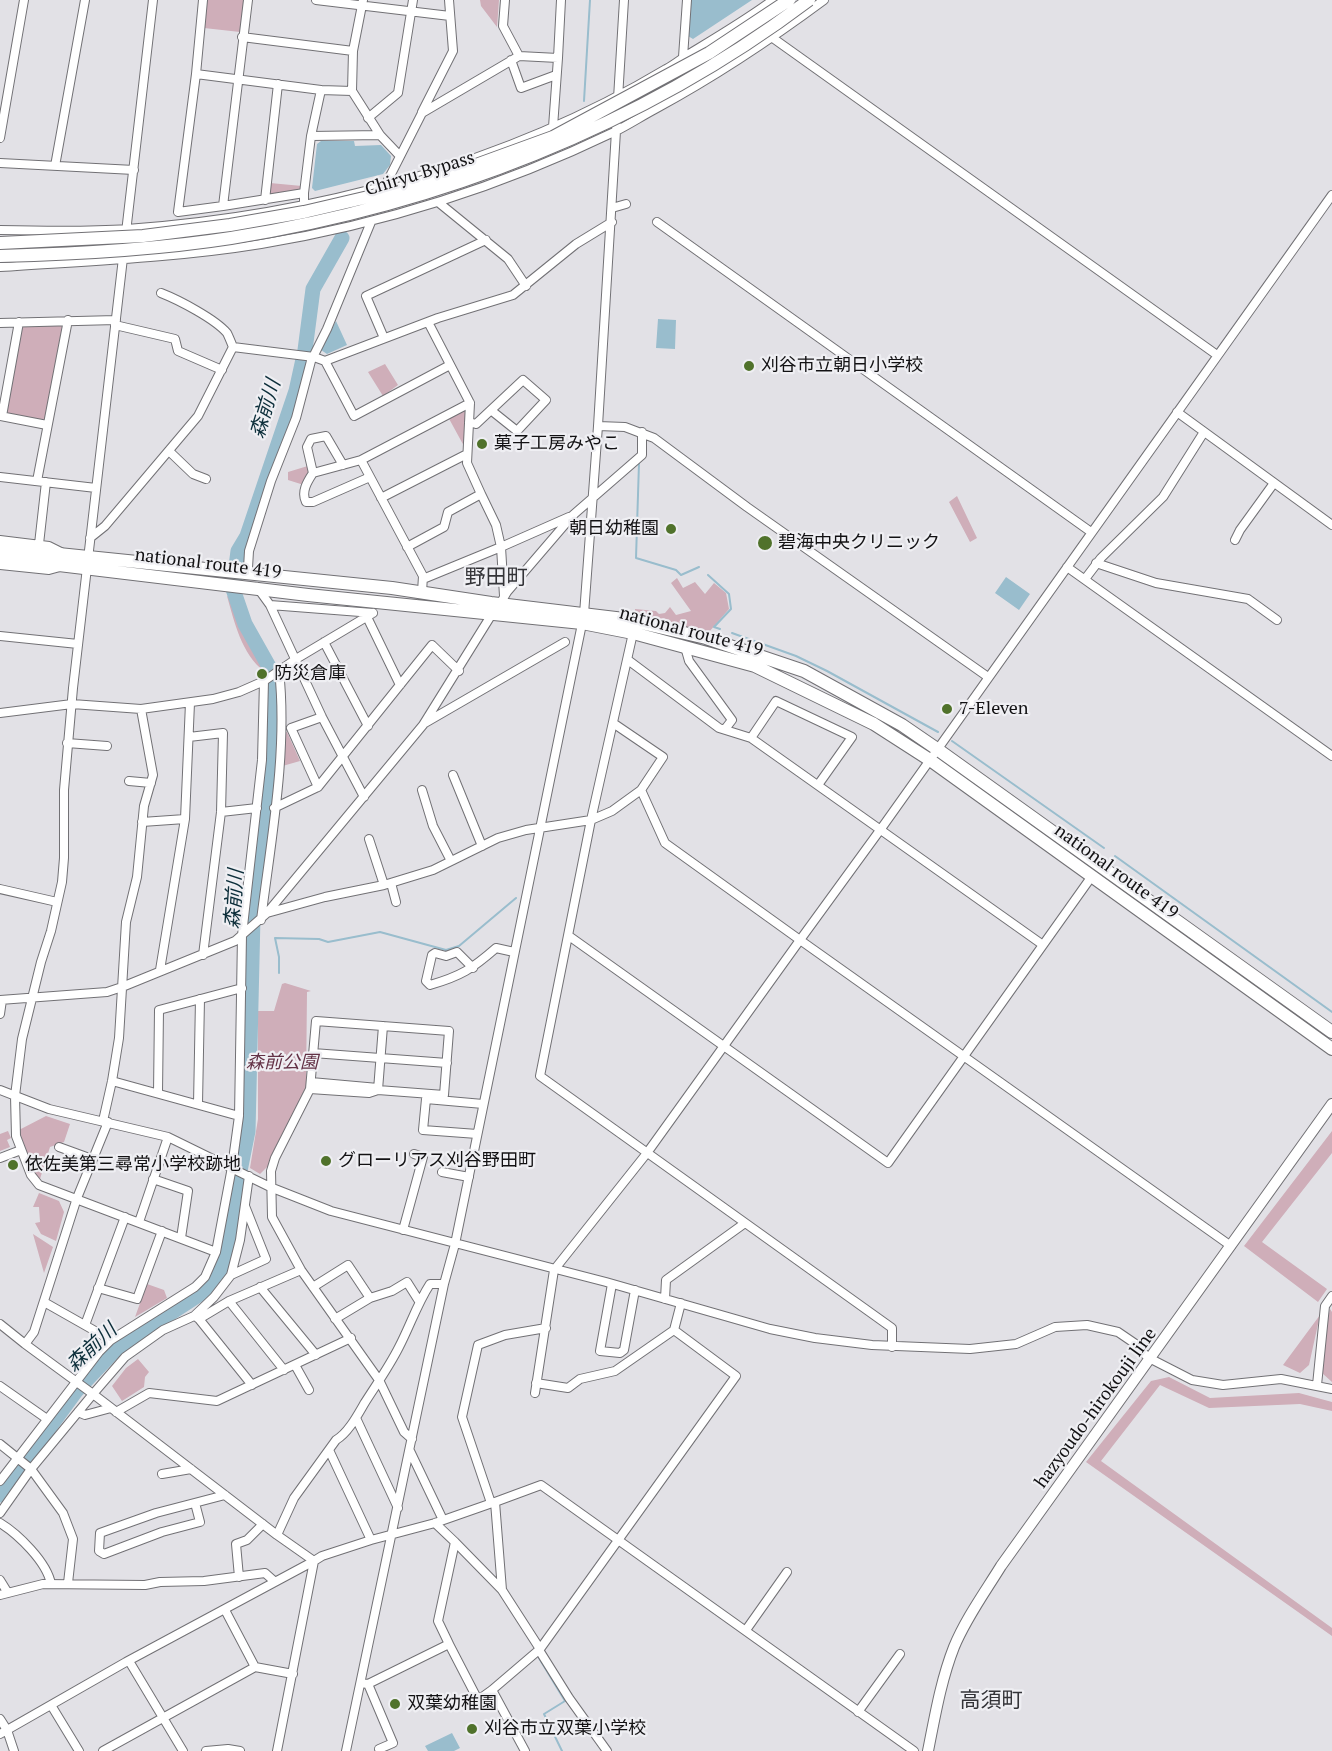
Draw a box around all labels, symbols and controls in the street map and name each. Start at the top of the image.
street label: Chiryu Bypass [363,147,477,201]
place label: 刈谷市立朝日小学校 [761,355,923,377]
marker: 刈谷市立朝日小学校 [742,359,756,373]
water label: 森前川 [246,377,286,441]
place label: 菓子工房みやこ [494,433,620,455]
marker: 菓子工房みやこ [475,437,489,451]
place label: 朝日幼稚園 [569,518,659,540]
marker: 朝日幼稚園 [664,522,678,536]
place label: 碧海中央クリニック [778,532,940,554]
marker: 碧海中央クリニック [756,534,774,552]
street label: national route 419 [133,544,283,584]
district label: 野田町 [465,565,527,591]
street label: national route 419 [617,602,765,662]
place label: 防災倉庫 [274,663,346,685]
marker: 防災倉庫 [255,667,269,681]
place label: 7-Eleven [959,698,1028,720]
marker: 7-Eleven [940,702,954,716]
street label: national route 419 [1050,820,1182,924]
water label: 森前川 [221,868,249,930]
park label: 森前公園 [246,1052,318,1074]
place label: グローリアス刈谷野田町 [338,1150,536,1172]
place label: 依佐美第三尋常小学校跡地 [25,1154,241,1176]
marker: グローリアス刈谷野田町 [319,1154,333,1168]
marker: 依佐美第三尋常小学校跡地 [6,1158,20,1172]
water label: 森前川 [62,1319,122,1377]
street label: hazyoudo-hirokouji line [1031,1324,1161,1492]
district label: 高須町 [960,1688,1022,1714]
place label: 双葉幼稚園 [407,1693,497,1715]
marker: 双葉幼稚園 [388,1697,402,1711]
place label: 刈谷市立双葉小学校 [484,1718,646,1740]
marker: 刈谷市立双葉小学校 [465,1722,479,1736]

